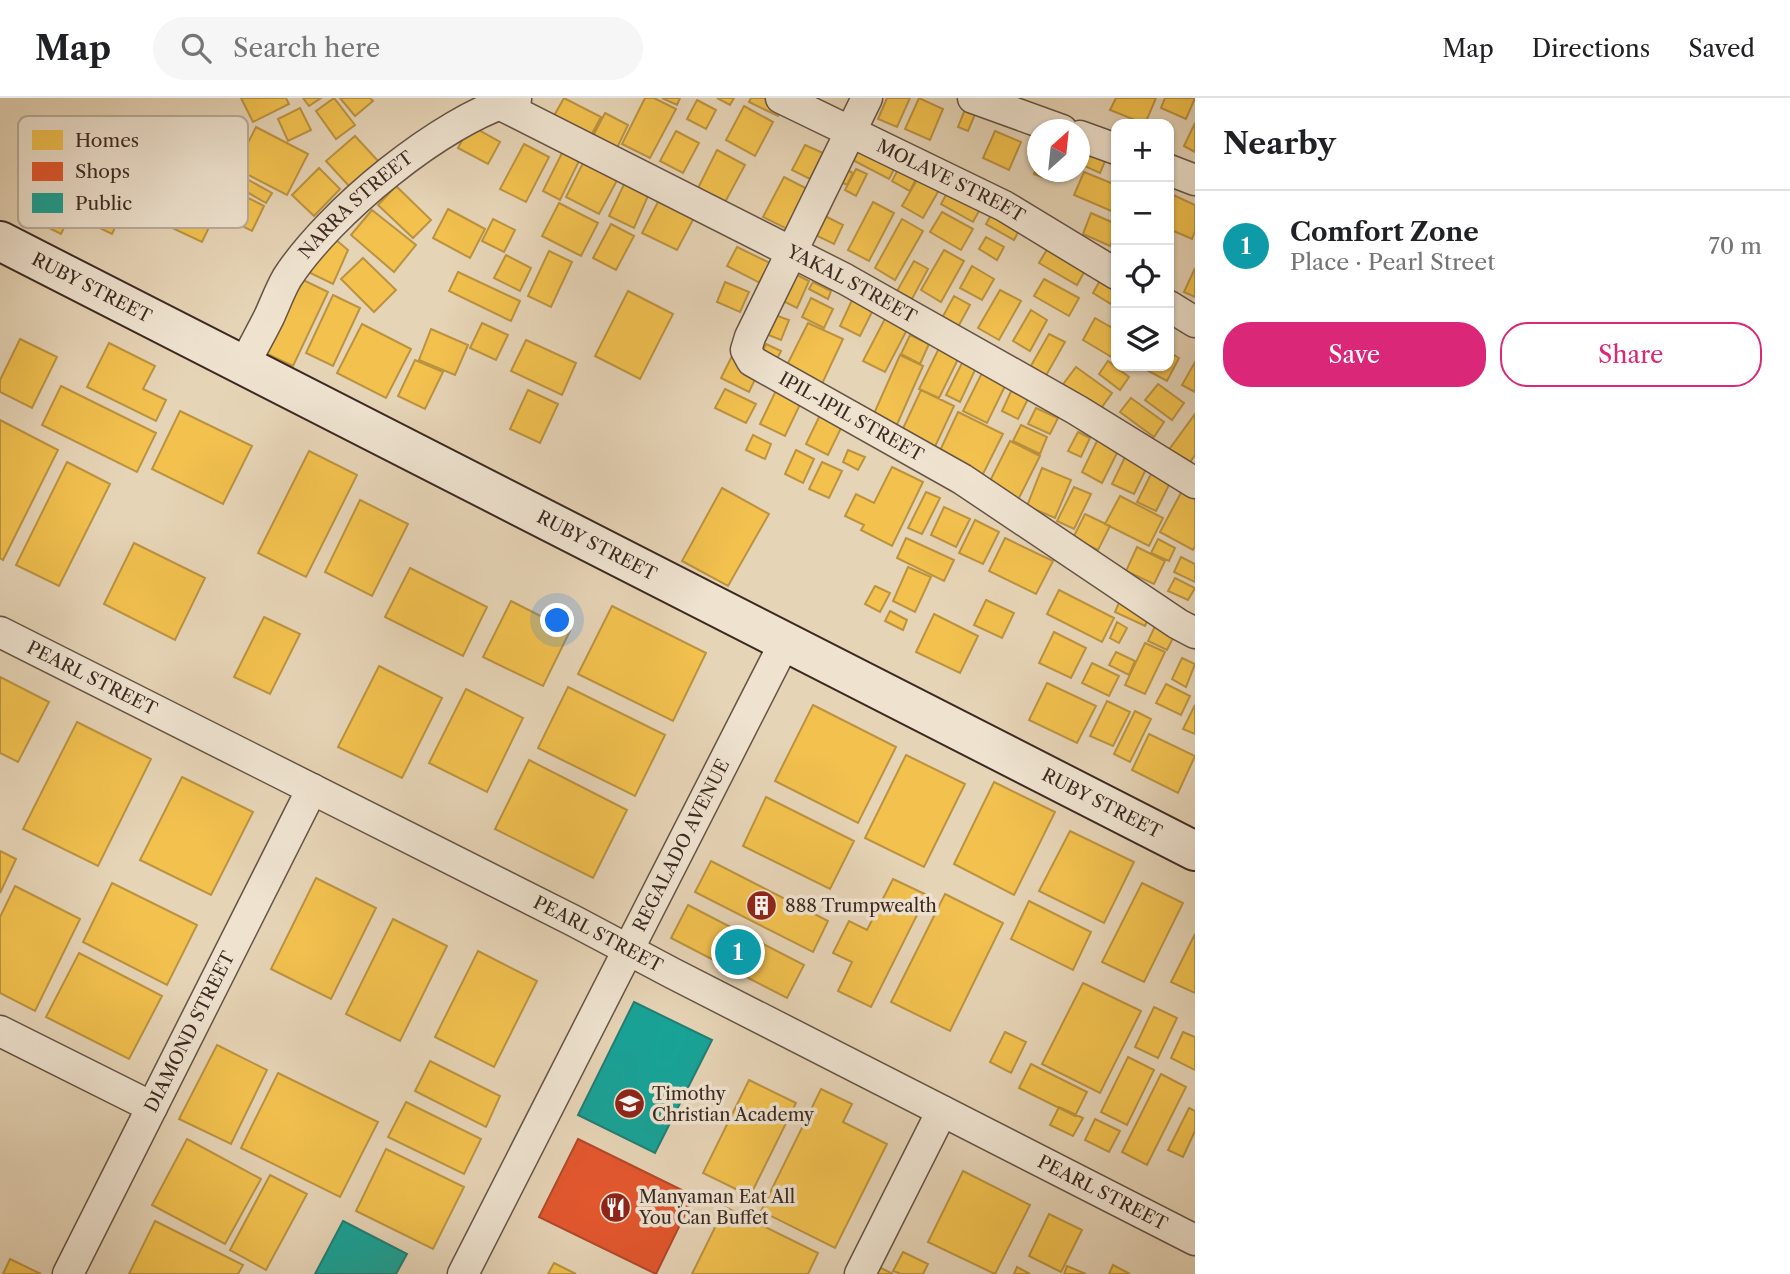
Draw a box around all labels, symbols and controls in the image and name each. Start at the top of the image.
search box [153,17,643,80]
text: Map [35,28,111,69]
icon: search [177,29,215,67]
text: Search here [233,32,380,64]
text: Map [1442,34,1494,63]
text: Directions [1532,34,1650,63]
text: Saved [1688,34,1755,63]
legend [18,116,248,228]
north arrow [1027,119,1090,182]
map controls [1111,119,1174,371]
button: + [1111,119,1174,182]
text: Nearby [1223,125,1336,162]
text: Homes [75,129,139,152]
street label: MOLAVE STREET [873,135,1029,227]
street label: NARRA STREET [294,146,418,263]
text: Shops [75,160,130,183]
button: − [1111,182,1174,245]
text: Public [75,192,132,215]
text: Comfort Zone [1290,216,1479,248]
text: 1 [1241,232,1251,260]
text: 70 m [1709,232,1762,260]
street label: YAKAL STREET [782,240,921,328]
button: locate [1111,245,1174,308]
street label: RUBY STREET [28,248,156,328]
text: Place · Pearl Street [1290,248,1495,276]
button: layers [1111,308,1174,371]
button: Save [1223,322,1486,387]
button: Share [1500,322,1762,387]
street label: IPIL-IPIL STREET [775,367,928,466]
street label: RUBY STREET [533,506,661,586]
your location [540,603,574,637]
street label: PEARL STREET [23,636,161,720]
street label: REGALADO AVENUE [628,756,734,935]
street label: RUBY STREET [1038,764,1166,843]
building icon: 888 Trumpwealth [745,889,779,923]
street label: PEARL STREET [530,891,667,977]
place label: 888 Trumpwealth [785,895,937,917]
pin: 1 [715,926,761,978]
street label: DIAMOND STREET [140,947,240,1116]
place label: Timothy Christian Academy [652,1083,815,1126]
school or university icon: Timothy Christian Academy [612,1087,646,1121]
street label: PEARL STREET [1034,1151,1172,1235]
place label: Manyaman Eat All You Can Buffet [638,1186,795,1229]
restaurant icon: Manyaman Eat All You Can Buffet [599,1190,633,1224]

